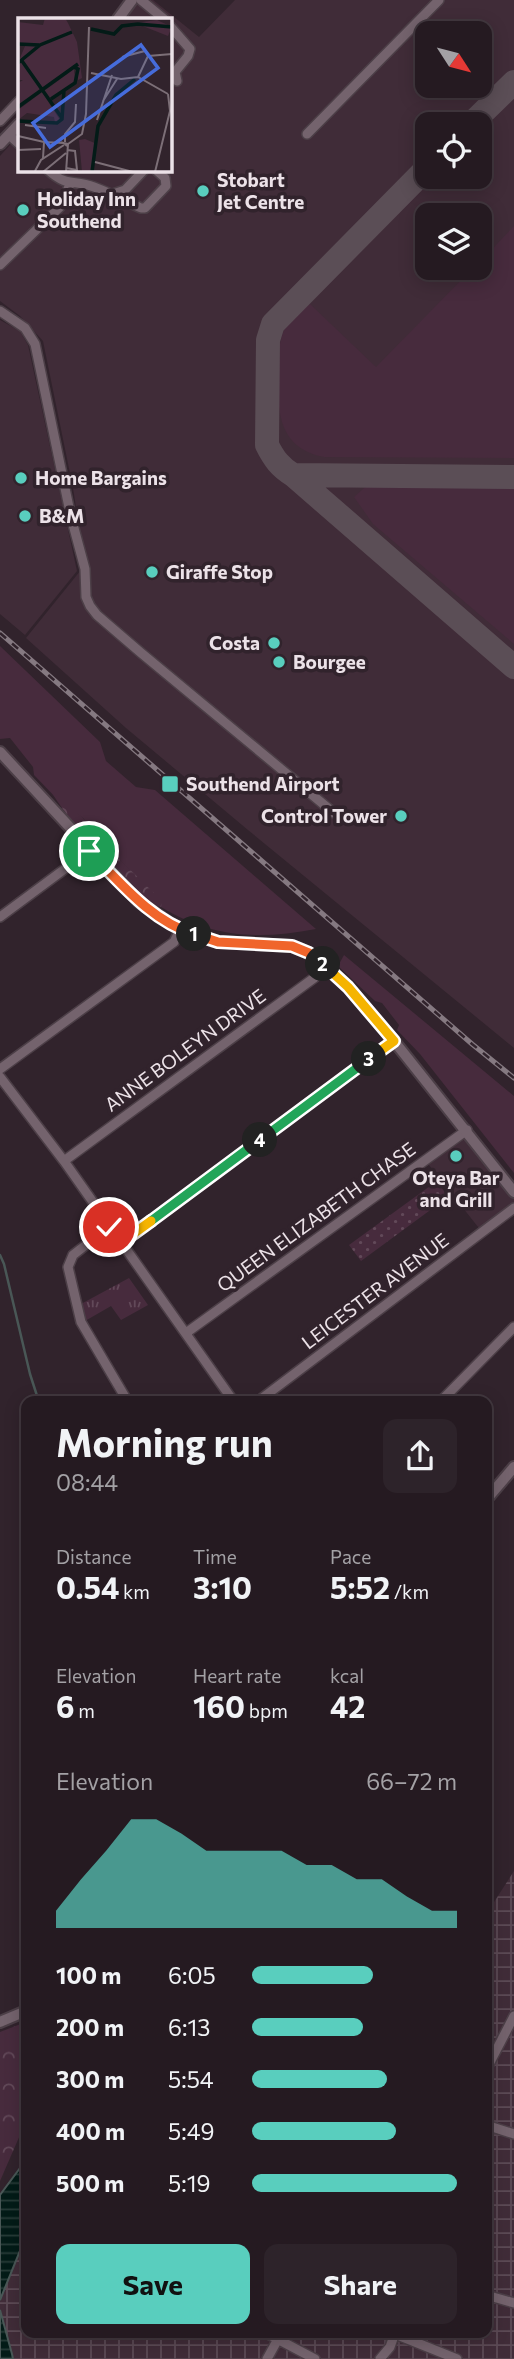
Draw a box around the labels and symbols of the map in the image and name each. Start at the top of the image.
inset map [18,18,172,172]
north arrow [415,21,492,98]
place label: Stobart Jet Centre [217,168,304,213]
marker: Stobart Jet Centre [195,183,211,199]
place label: Holiday Inn Southend [37,187,136,232]
marker: Holiday Inn Southend [15,202,31,218]
place label: Home Bargains [35,466,167,489]
marker: Home Bargains [13,470,29,486]
place label: B&M [39,504,84,527]
marker: B&M [17,508,33,524]
place label: Giraffe Stop [166,560,273,583]
marker: Giraffe Stop [144,564,160,580]
place label: Costa [209,631,260,654]
marker: Costa [266,635,282,651]
place label: Bourgee [293,650,366,673]
marker: Bourgee [271,654,287,670]
place label: Southend Airport [186,772,340,795]
marker: Southend Airport [160,774,180,794]
place label: Control Tower [261,804,387,827]
marker: Control Tower [393,808,409,824]
pin [59,821,119,881]
pin: 1 [176,916,212,951]
pin: 2 [306,946,340,982]
street label: ANNE BOLEYN DRIVE [100,983,270,1116]
pin: 3 [352,1042,386,1076]
pin: 4 [243,1122,278,1158]
street label: QUEEN ELIZABETH CHASE [212,1137,419,1296]
marker: Oteya Bar and Grill [448,1148,464,1164]
place label: Oteya Bar and Grill [412,1166,500,1211]
pin [79,1197,139,1257]
street label: LEICESTER AVENUE [297,1228,453,1353]

